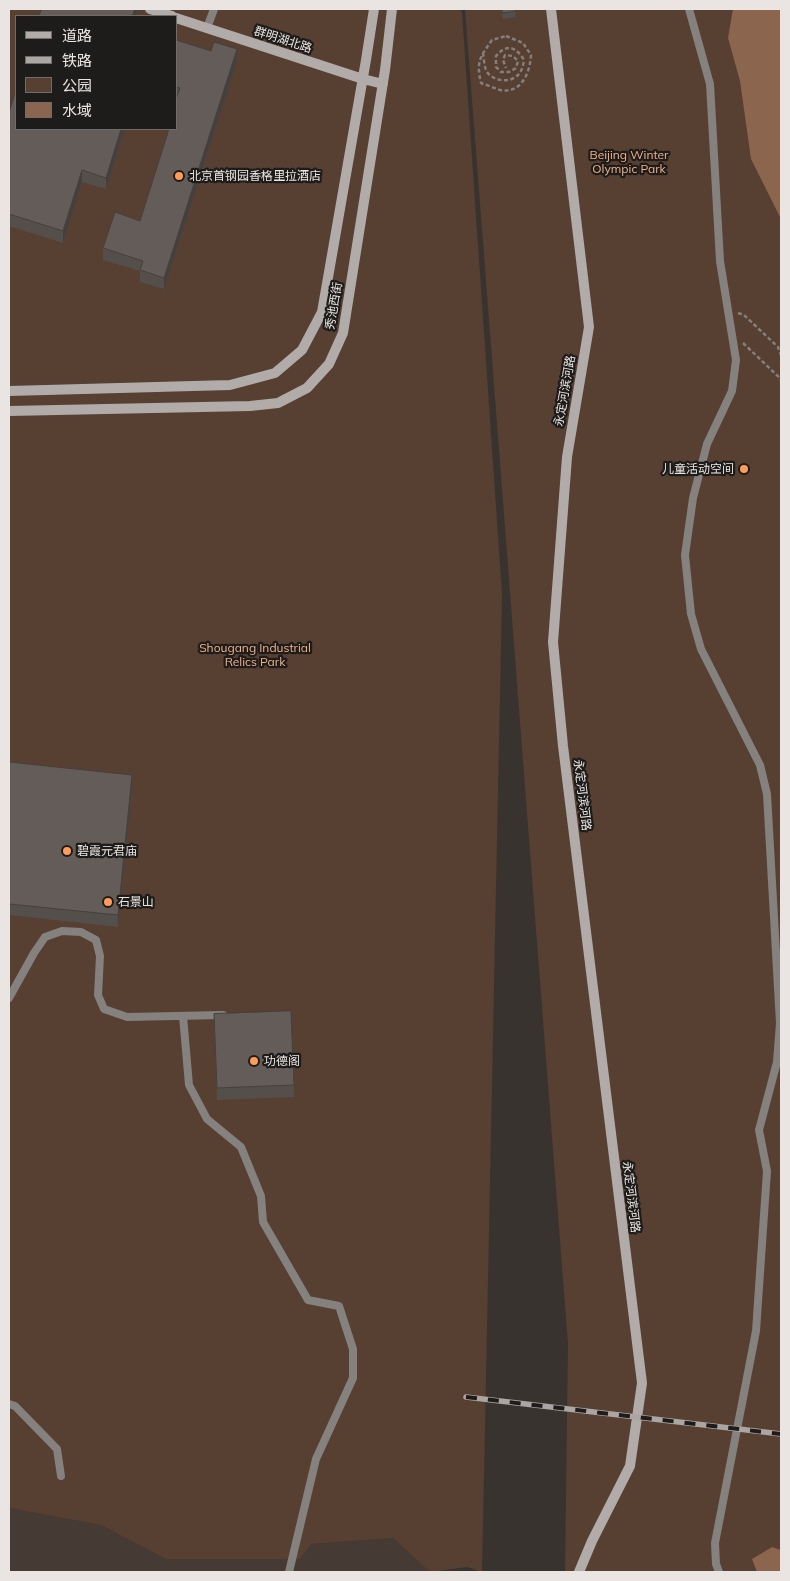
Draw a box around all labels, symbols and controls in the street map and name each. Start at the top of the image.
legend [15,15,178,130]
street label: 群明湖北路 [252,24,314,56]
text: 道路 [62,26,92,45]
text: 铁路 [62,51,92,70]
text: 公园 [62,76,92,95]
text: 水域 [62,101,92,120]
park label: Beijing Winter Olympic Park [590,148,668,176]
place label: 北京首钢园香格里拉酒店 [189,169,321,183]
marker: 北京首钢园香格里拉酒店 [173,170,185,182]
street label: 秀池西街 [323,281,345,331]
street label: 永定河滨河路 [552,354,578,428]
place label: 儿童活动空间 [662,462,734,476]
marker: 儿童活动空间 [738,463,750,475]
park label: Shougang Industrial Relics Park [199,641,311,669]
street label: 永定河滨河路 [570,758,594,832]
place label: 碧霞元君庙 [77,844,137,858]
marker: 碧霞元君庙 [61,845,73,857]
place label: 石景山 [118,895,154,909]
marker: 石景山 [102,896,114,908]
place label: 功德阁 [264,1054,300,1068]
marker: 功德阁 [248,1055,260,1067]
street label: 永定河滨河路 [619,1160,643,1234]

